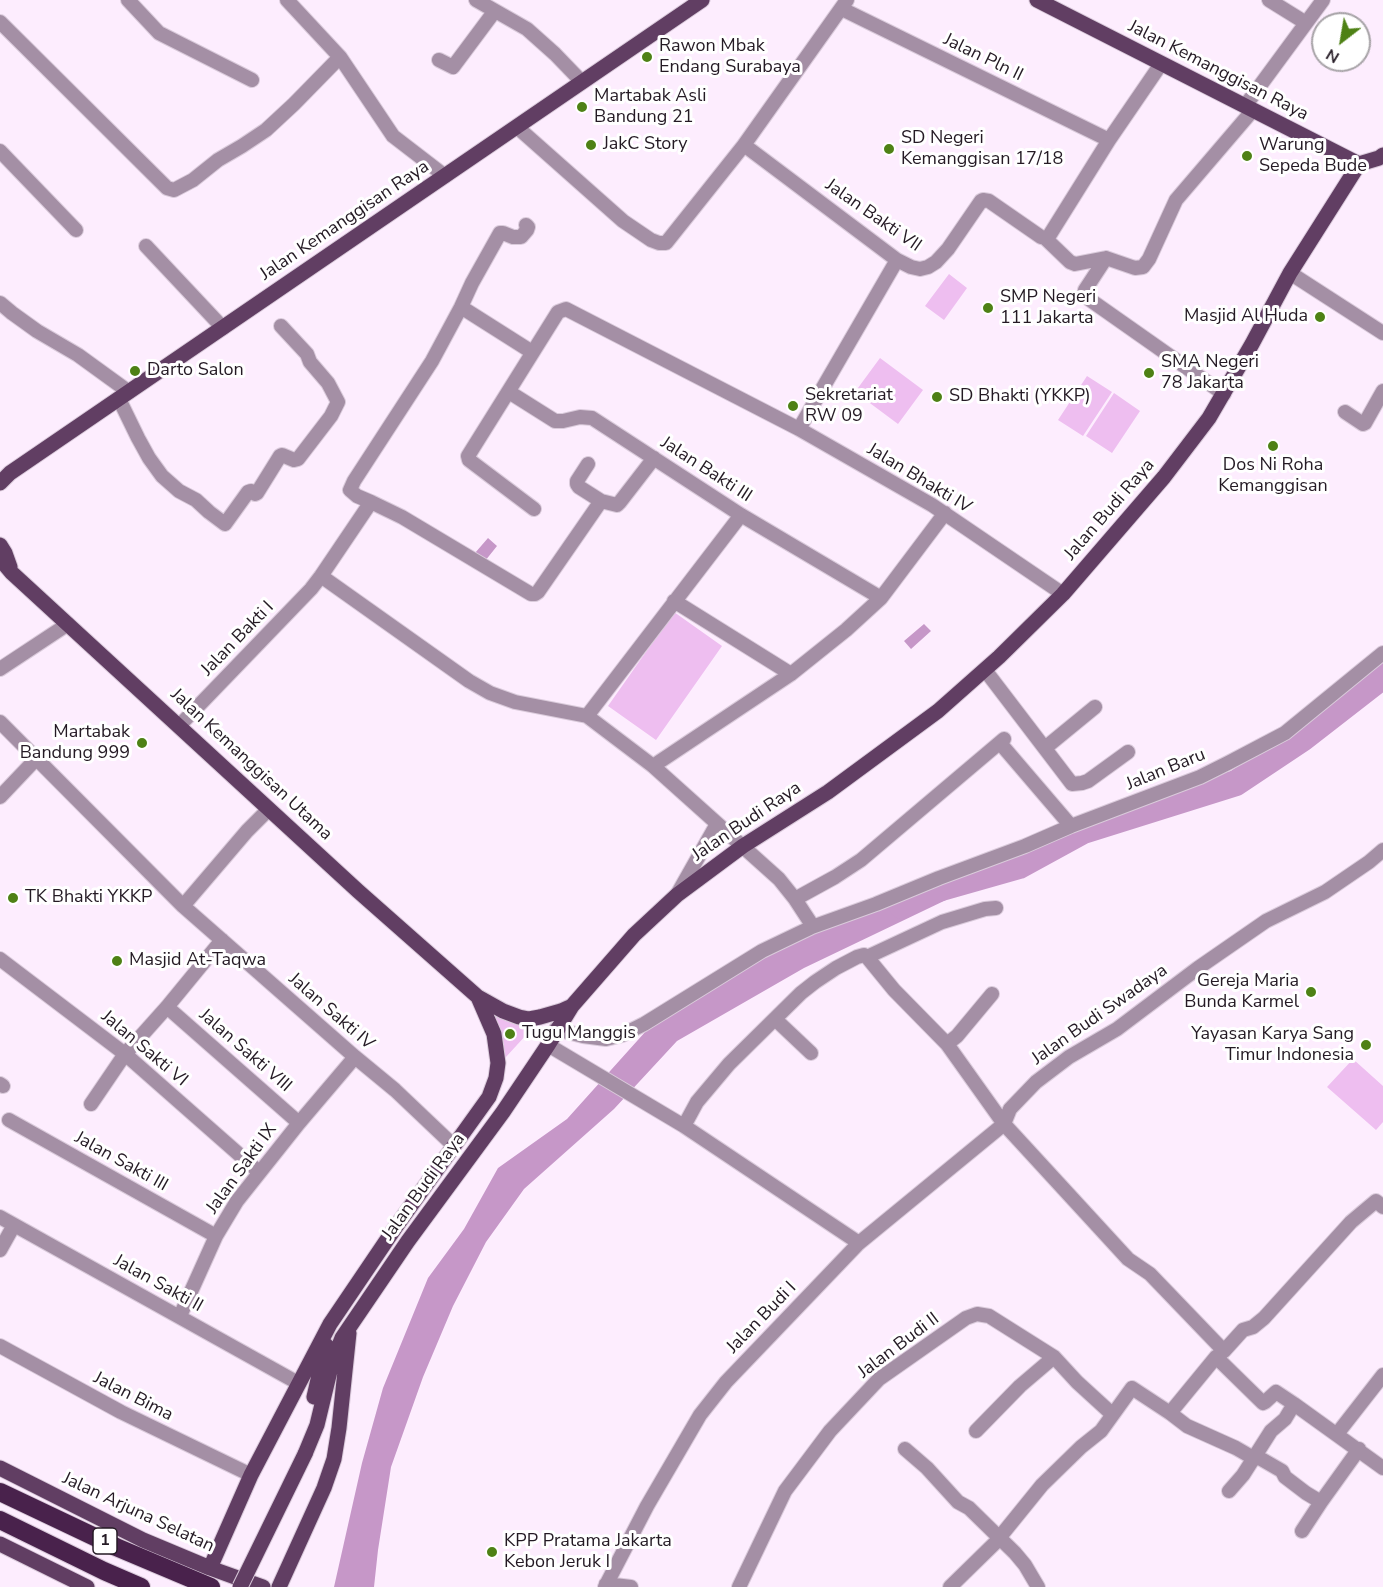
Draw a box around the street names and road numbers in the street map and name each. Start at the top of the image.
street label: Jalan Kemanggisan Raya [1124,16,1312,126]
street label: Jalan Pln II [940,29,1026,87]
street label: Jalan Kemanggisan Raya [256,156,434,286]
street label: Jalan Bakti VII [821,175,925,257]
street label: Jalan Bakti III [656,432,756,508]
street label: Jalan Bhakti IV [863,439,975,519]
street label: Jalan Budi Raya [1060,455,1160,565]
street label: Jalan Bakti I [197,597,279,681]
street label: Jalan Kemanggisan Utama [166,684,336,846]
street label: Jalan Baru [1123,744,1209,796]
street label: Jalan Budi Raya [688,778,806,866]
street label: Jalan Budi Swadaya [1028,960,1172,1070]
street label: Jalan Sakti IV [284,969,378,1055]
street label: Jalan Sakti VIII [194,1005,296,1097]
street label: Jalan Sakti VI [96,1006,192,1092]
street label: Jalan Sakti IX [202,1120,282,1218]
street label: Jalan Sakti III [71,1127,171,1197]
street label: Jalan Budi Raya [378,1129,470,1245]
street label: Jalan Sakti II [110,1251,206,1317]
street label: Jalan Budi I [723,1278,801,1358]
street label: Jalan Budi II [854,1309,944,1383]
street label: Jalan Bima [90,1368,176,1426]
street label: Jalan Arjuna Selatan [59,1468,217,1558]
road number: 1 [93,1528,117,1554]

